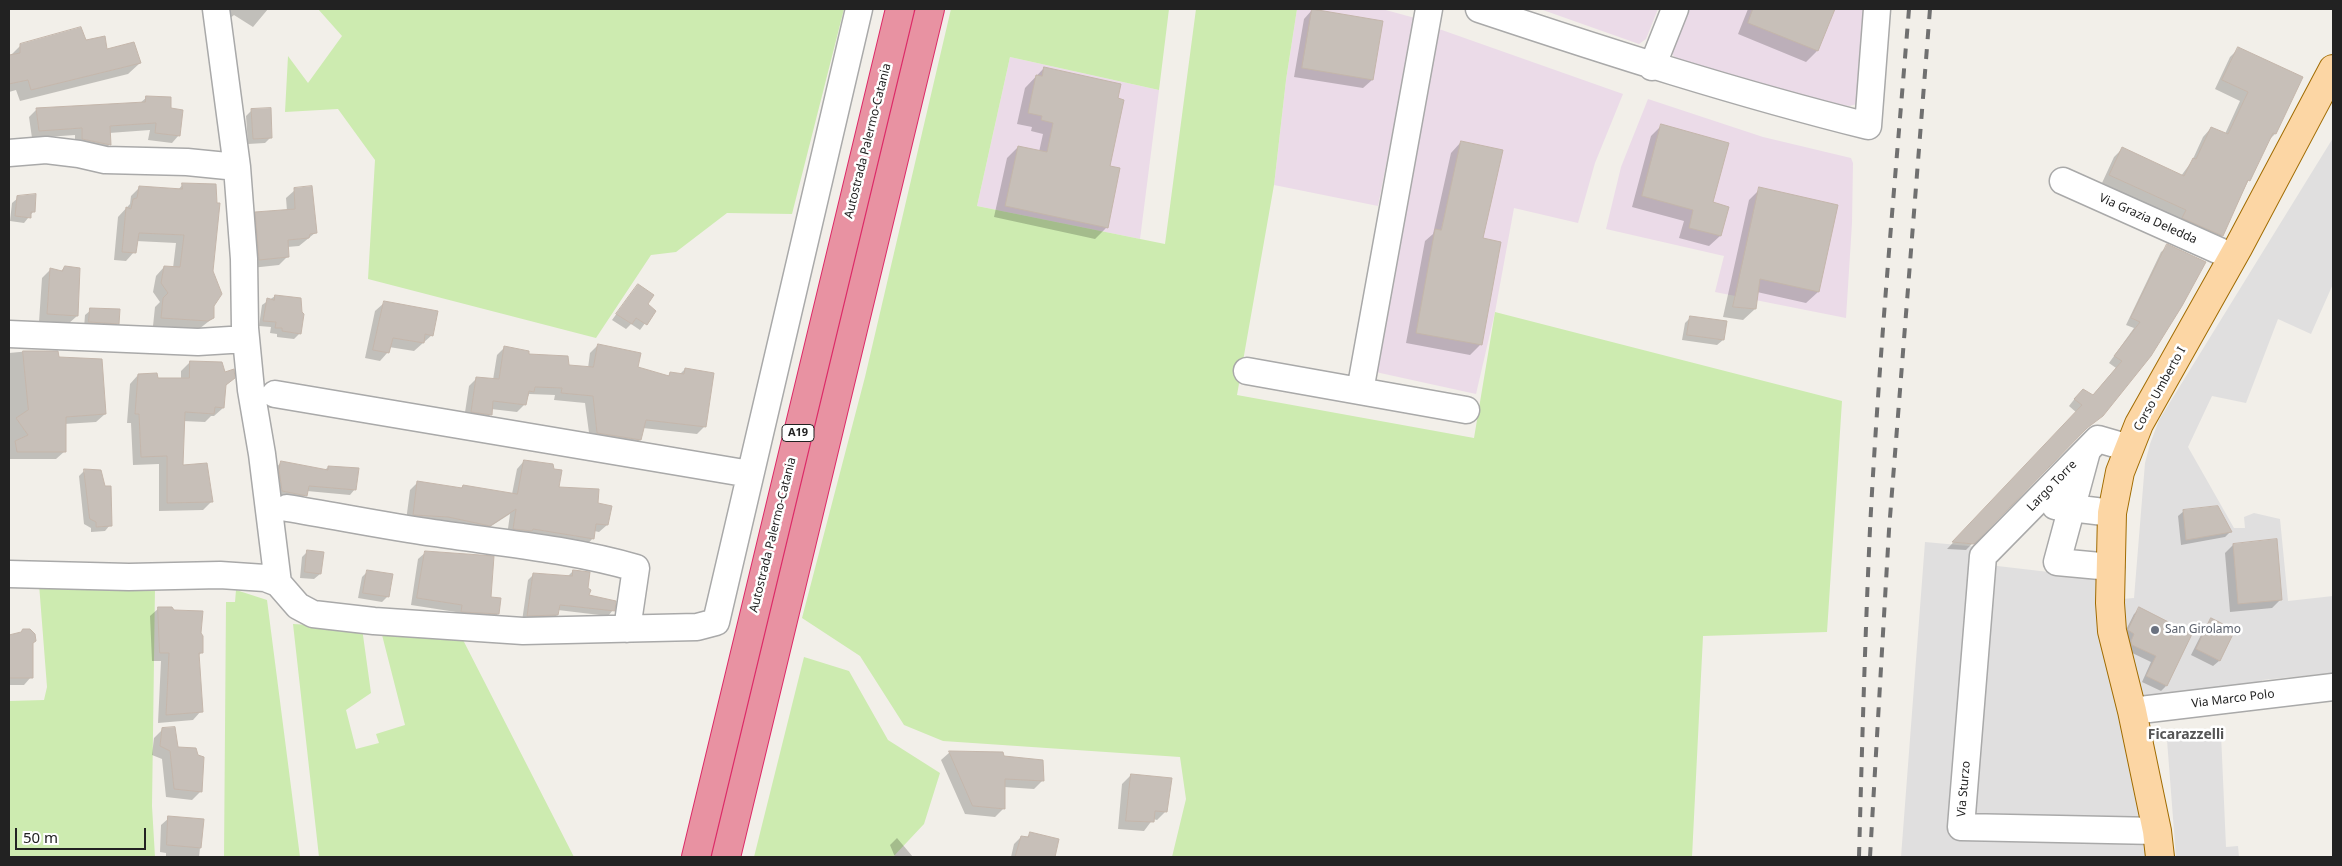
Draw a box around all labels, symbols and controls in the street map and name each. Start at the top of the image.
street label: Autostrada Palermo-Catania [842,62,894,220]
street label: Via Grazia Deledda [2097,191,2199,247]
street label: Corso Umberto I [2131,344,2189,434]
road number: A19 [782,424,814,442]
street label: Autostrada Palermo-Catania [747,456,799,614]
street label: Largo Torre [2024,458,2080,514]
place label: San Girolamo [2165,623,2241,637]
marker: San Girolamo [2149,624,2161,636]
street label: Via Marco Polo [2191,687,2275,711]
district label: Ficarazzelli [2148,727,2224,743]
street label: Via Sturzo [1954,760,1974,818]
scale bar [18,818,149,850]
text: 50 m [23,827,58,847]

